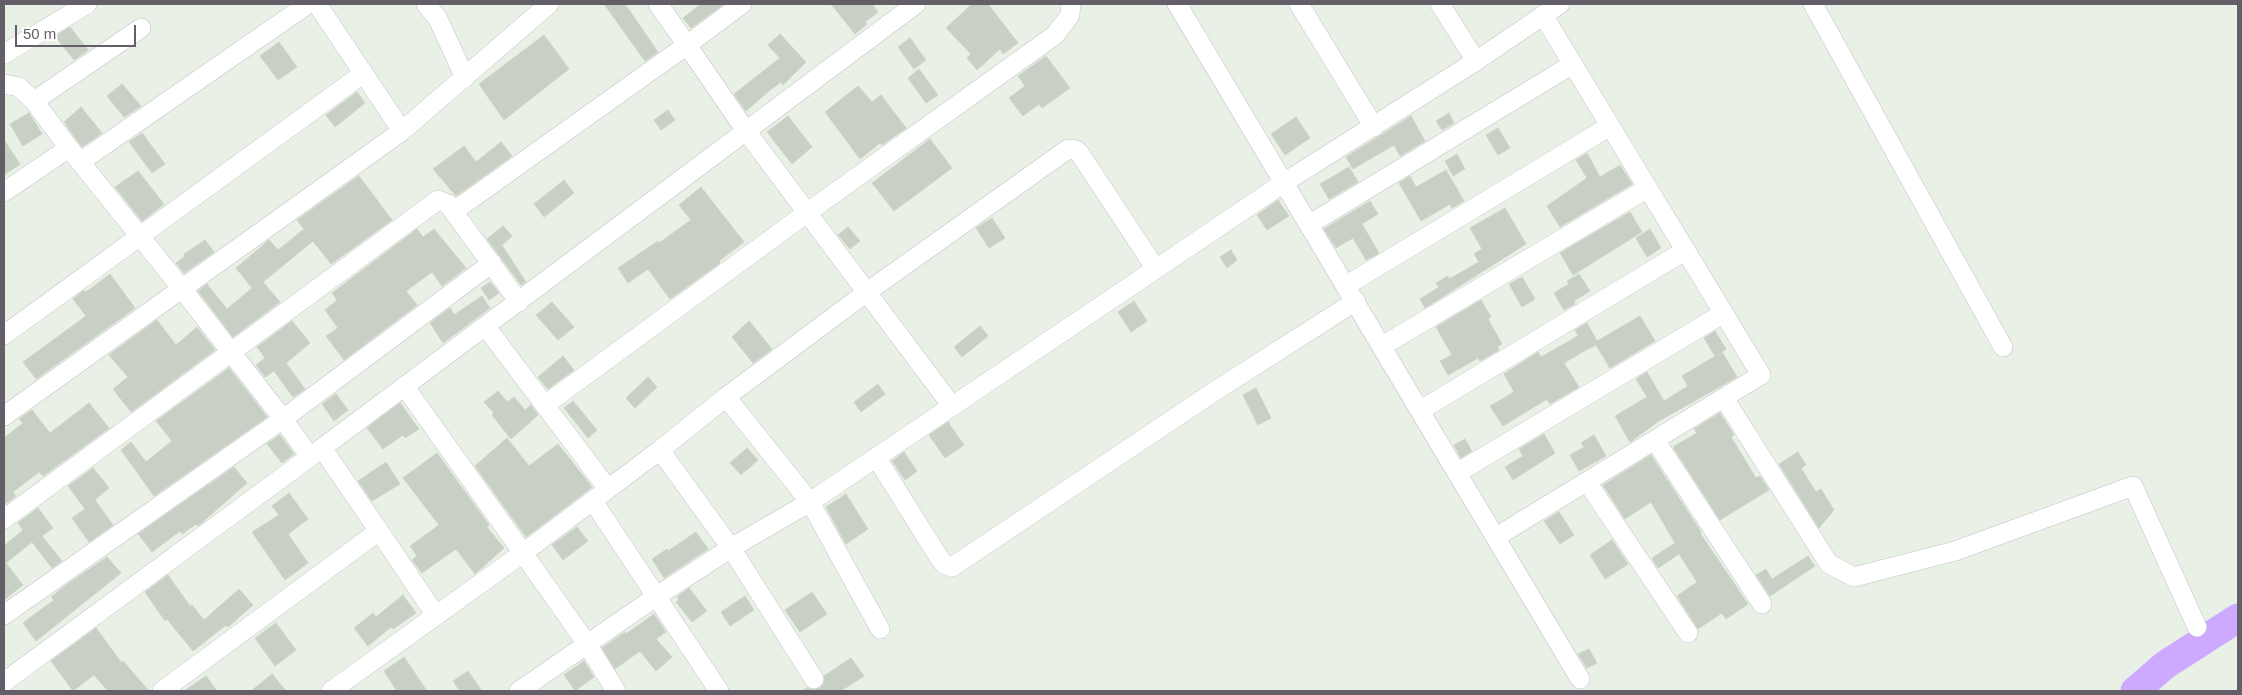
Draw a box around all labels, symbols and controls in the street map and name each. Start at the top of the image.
scale bar [18,15,139,47]
text: 50 m [23,25,56,42]

